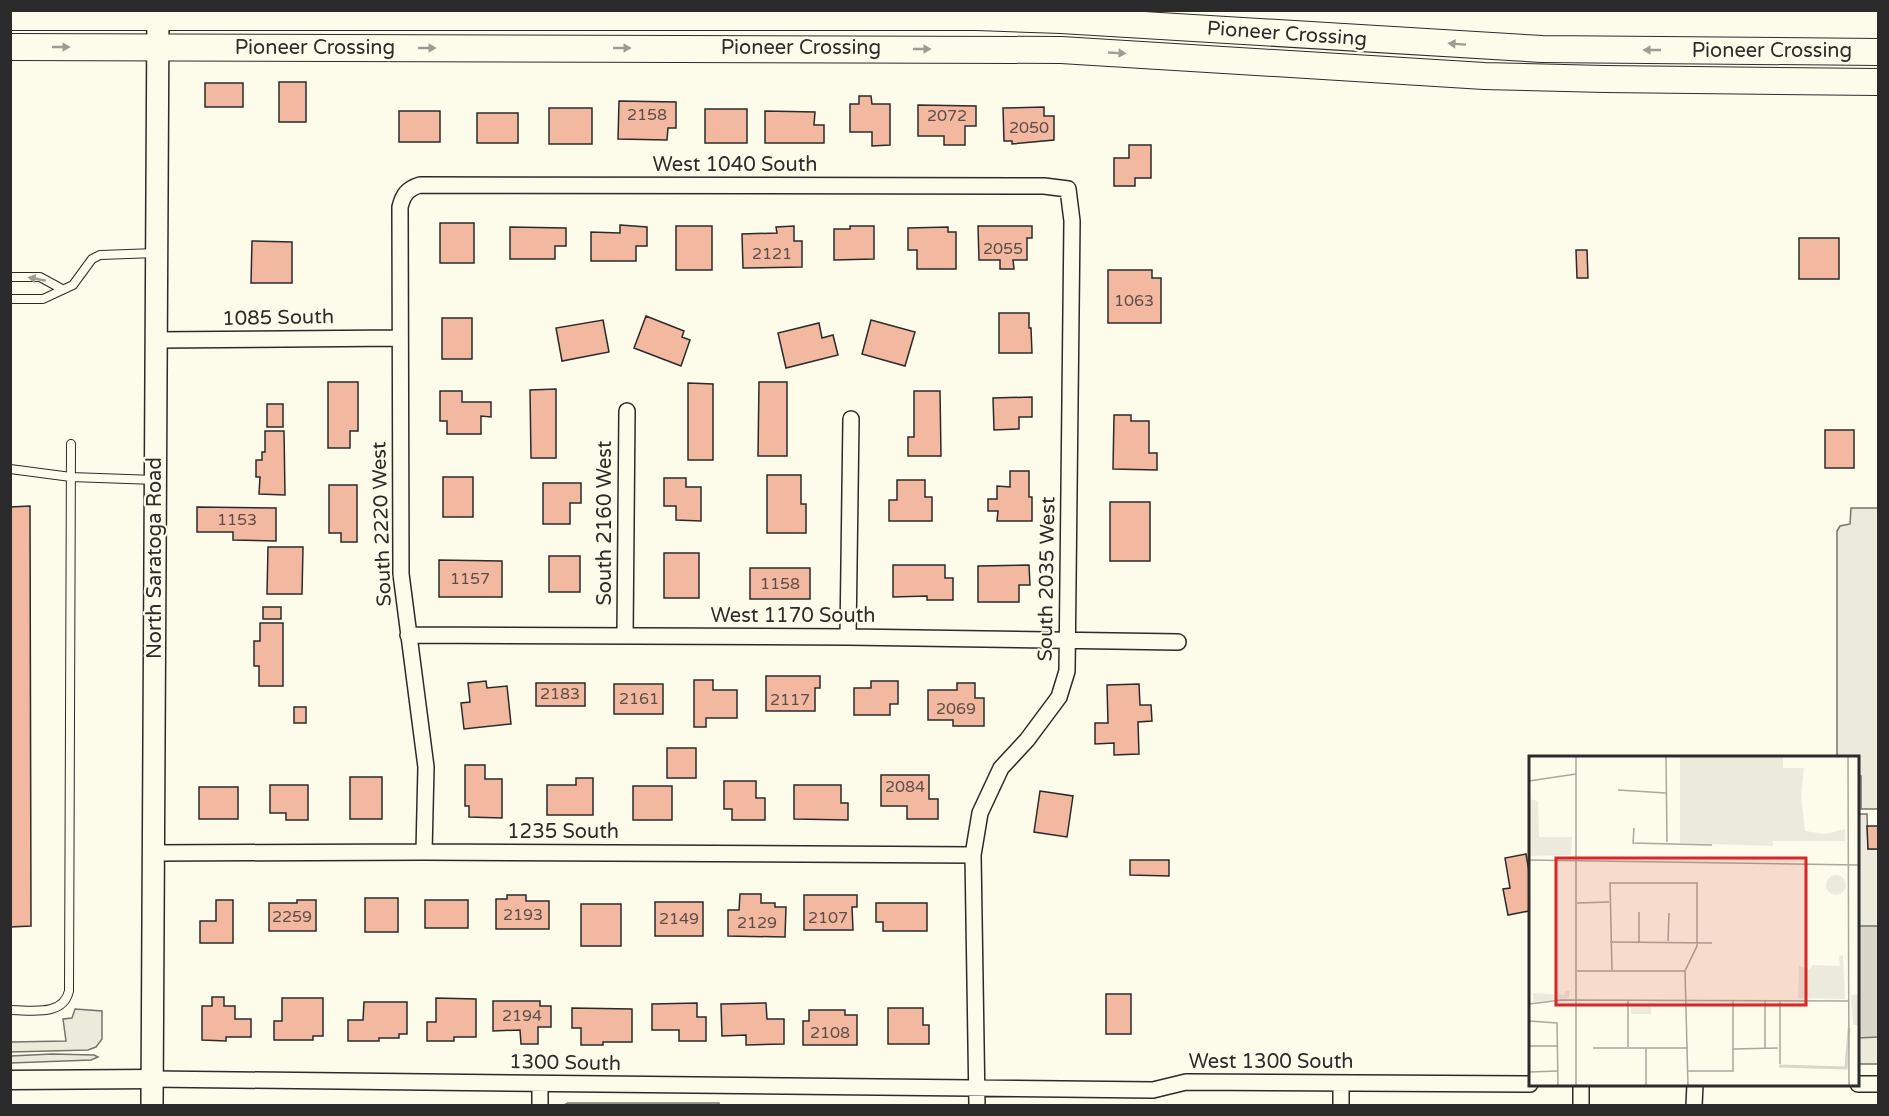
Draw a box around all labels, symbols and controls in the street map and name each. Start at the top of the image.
street label: Pioneer Crossing [1206,16,1368,52]
street label: Pioneer Crossing [235,36,395,60]
street label: Pioneer Crossing [721,36,881,60]
street label: Pioneer Crossing [1692,39,1852,63]
one-way arrow [1448,40,1467,49]
one-way arrow [52,42,71,52]
one-way arrow [418,43,437,53]
one-way arrow [613,43,632,53]
one-way arrow [913,44,932,54]
one-way arrow [1643,46,1662,55]
one-way arrow [1108,48,1127,57]
house number: 2158 [627,105,667,125]
house number: 2072 [927,106,967,126]
house number: 2050 [1009,118,1049,138]
street label: West 1040 South [653,153,817,177]
house number: 2055 [983,239,1023,259]
house number: 2121 [752,244,792,264]
one-way arrow [27,274,46,283]
house number: 1063 [1114,291,1154,311]
street label: 1085 South [222,305,334,331]
street label: South 2160 West [593,440,617,605]
street label: South 2220 West [367,441,397,607]
street label: North Saratoga Road [143,457,167,659]
street label: South 2035 West [1034,496,1060,662]
house number: 1153 [217,510,257,530]
house number: 1157 [450,569,490,589]
house number: 1158 [760,574,800,594]
street label: West 1170 South [711,604,875,628]
house number: 2183 [540,684,580,704]
house number: 2161 [619,689,659,709]
house number: 2117 [770,690,810,710]
house number: 2069 [936,699,976,719]
inset map [1529,756,1859,1086]
house number: 2084 [885,777,925,797]
street label: 1235 South [507,820,619,844]
house number: 2193 [503,905,543,925]
house number: 2259 [272,907,312,927]
house number: 2107 [808,908,848,928]
house number: 2149 [659,909,699,929]
house number: 2129 [737,913,777,933]
house number: 2194 [502,1006,542,1026]
house number: 2108 [810,1023,850,1043]
street label: 1300 South [509,1050,621,1076]
street label: West 1300 South [1189,1050,1353,1074]

